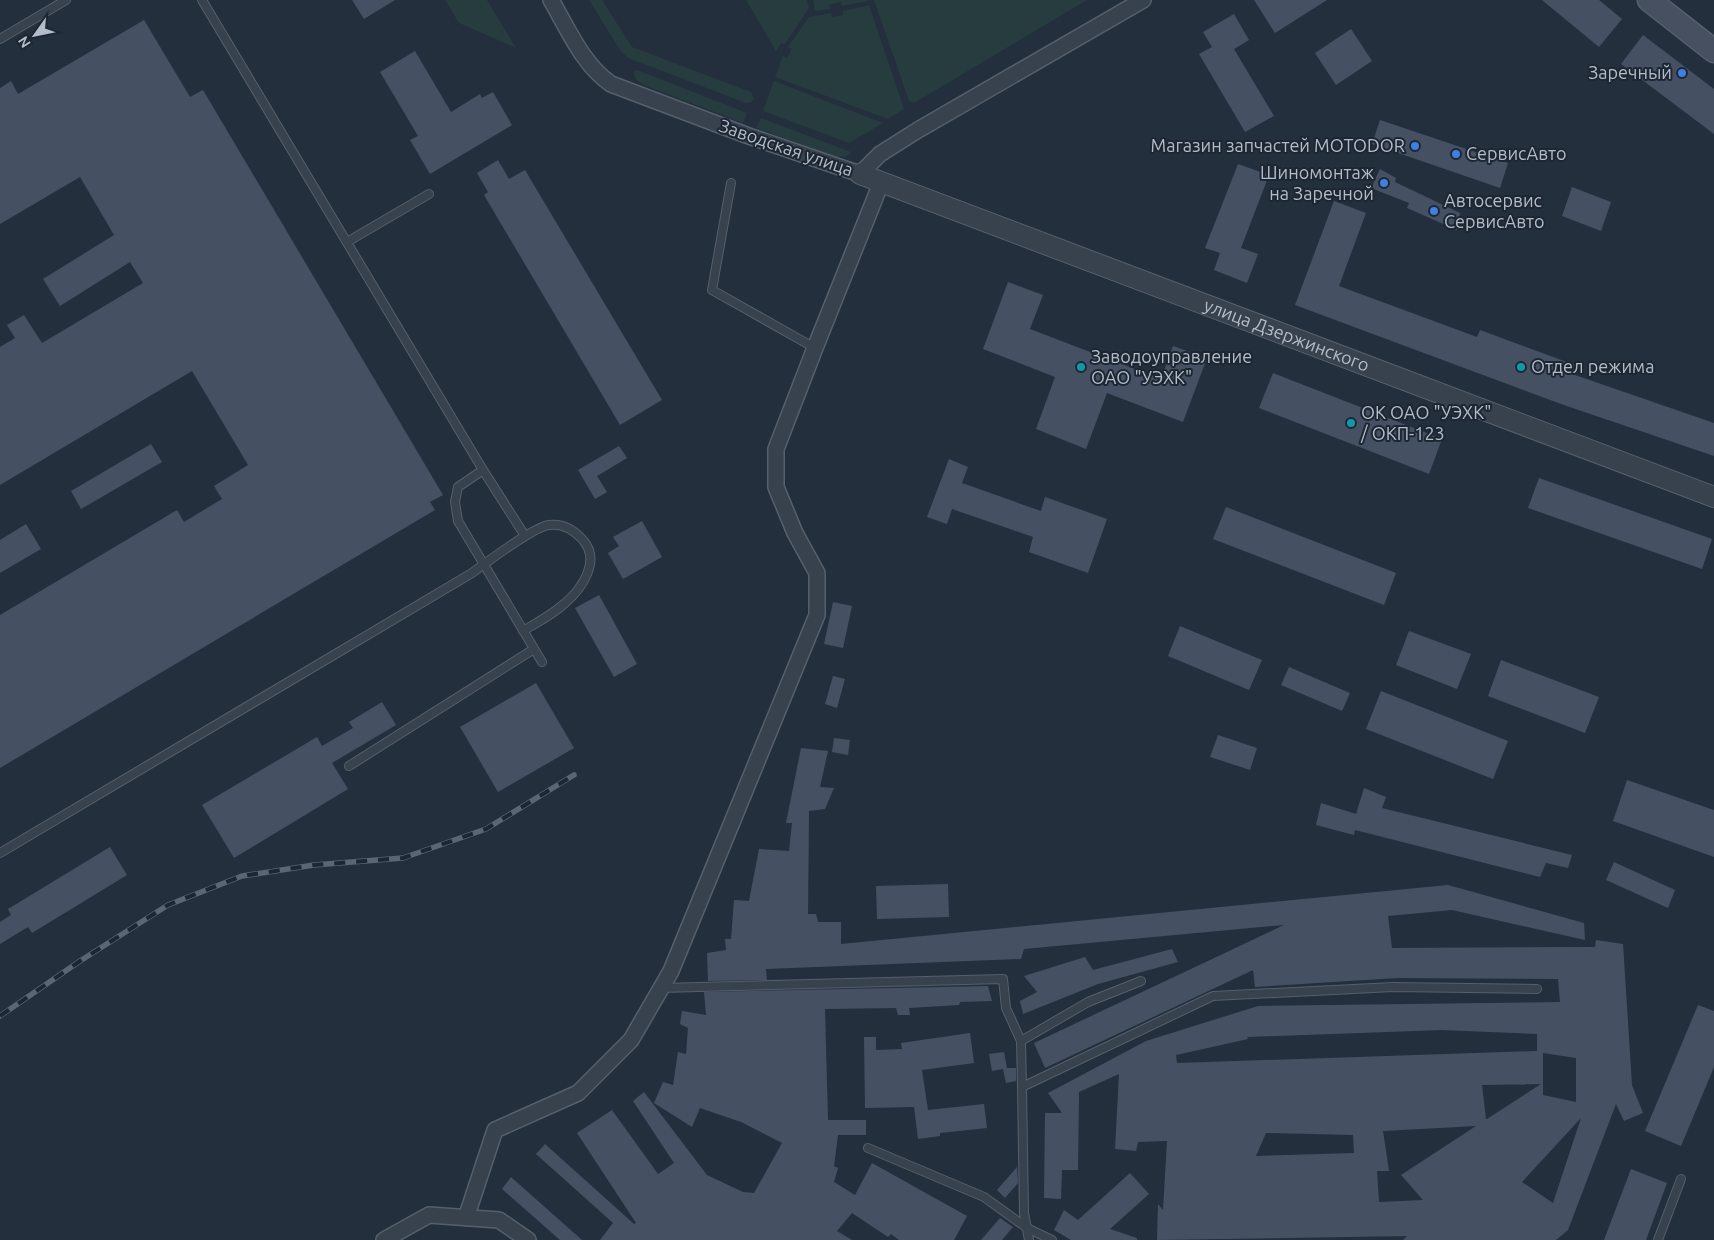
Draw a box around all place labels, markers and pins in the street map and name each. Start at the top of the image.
place label: Заречный [1588,62,1672,82]
marker: Заречный [1676,67,1688,79]
place label: Магазин запчастей MOTODOR [1151,135,1405,155]
marker: Магазин запчастей MOTODOR [1409,140,1421,152]
place label: СервисАвто [1466,143,1567,163]
marker: СервисАвто [1450,148,1462,160]
place label: Шиномонтаж на Заречной [1260,162,1375,203]
marker: Шиномонтаж на Заречной [1378,177,1390,189]
place label: Автосервис СервисАвто [1444,190,1545,231]
marker: Автосервис СервисАвто [1428,205,1440,217]
place label: Заводоуправление ОАО "УЭХК" [1091,346,1252,387]
place label: Отдел режима [1531,356,1654,376]
marker: Заводоуправление ОАО "УЭХК" [1075,361,1087,373]
marker: Отдел режима [1515,361,1527,373]
place label: ОК ОАО "УЭХК" / ОКП-123 [1360,402,1491,443]
marker: ОК ОАО "УЭХК" / ОКП-123 [1345,417,1357,429]

